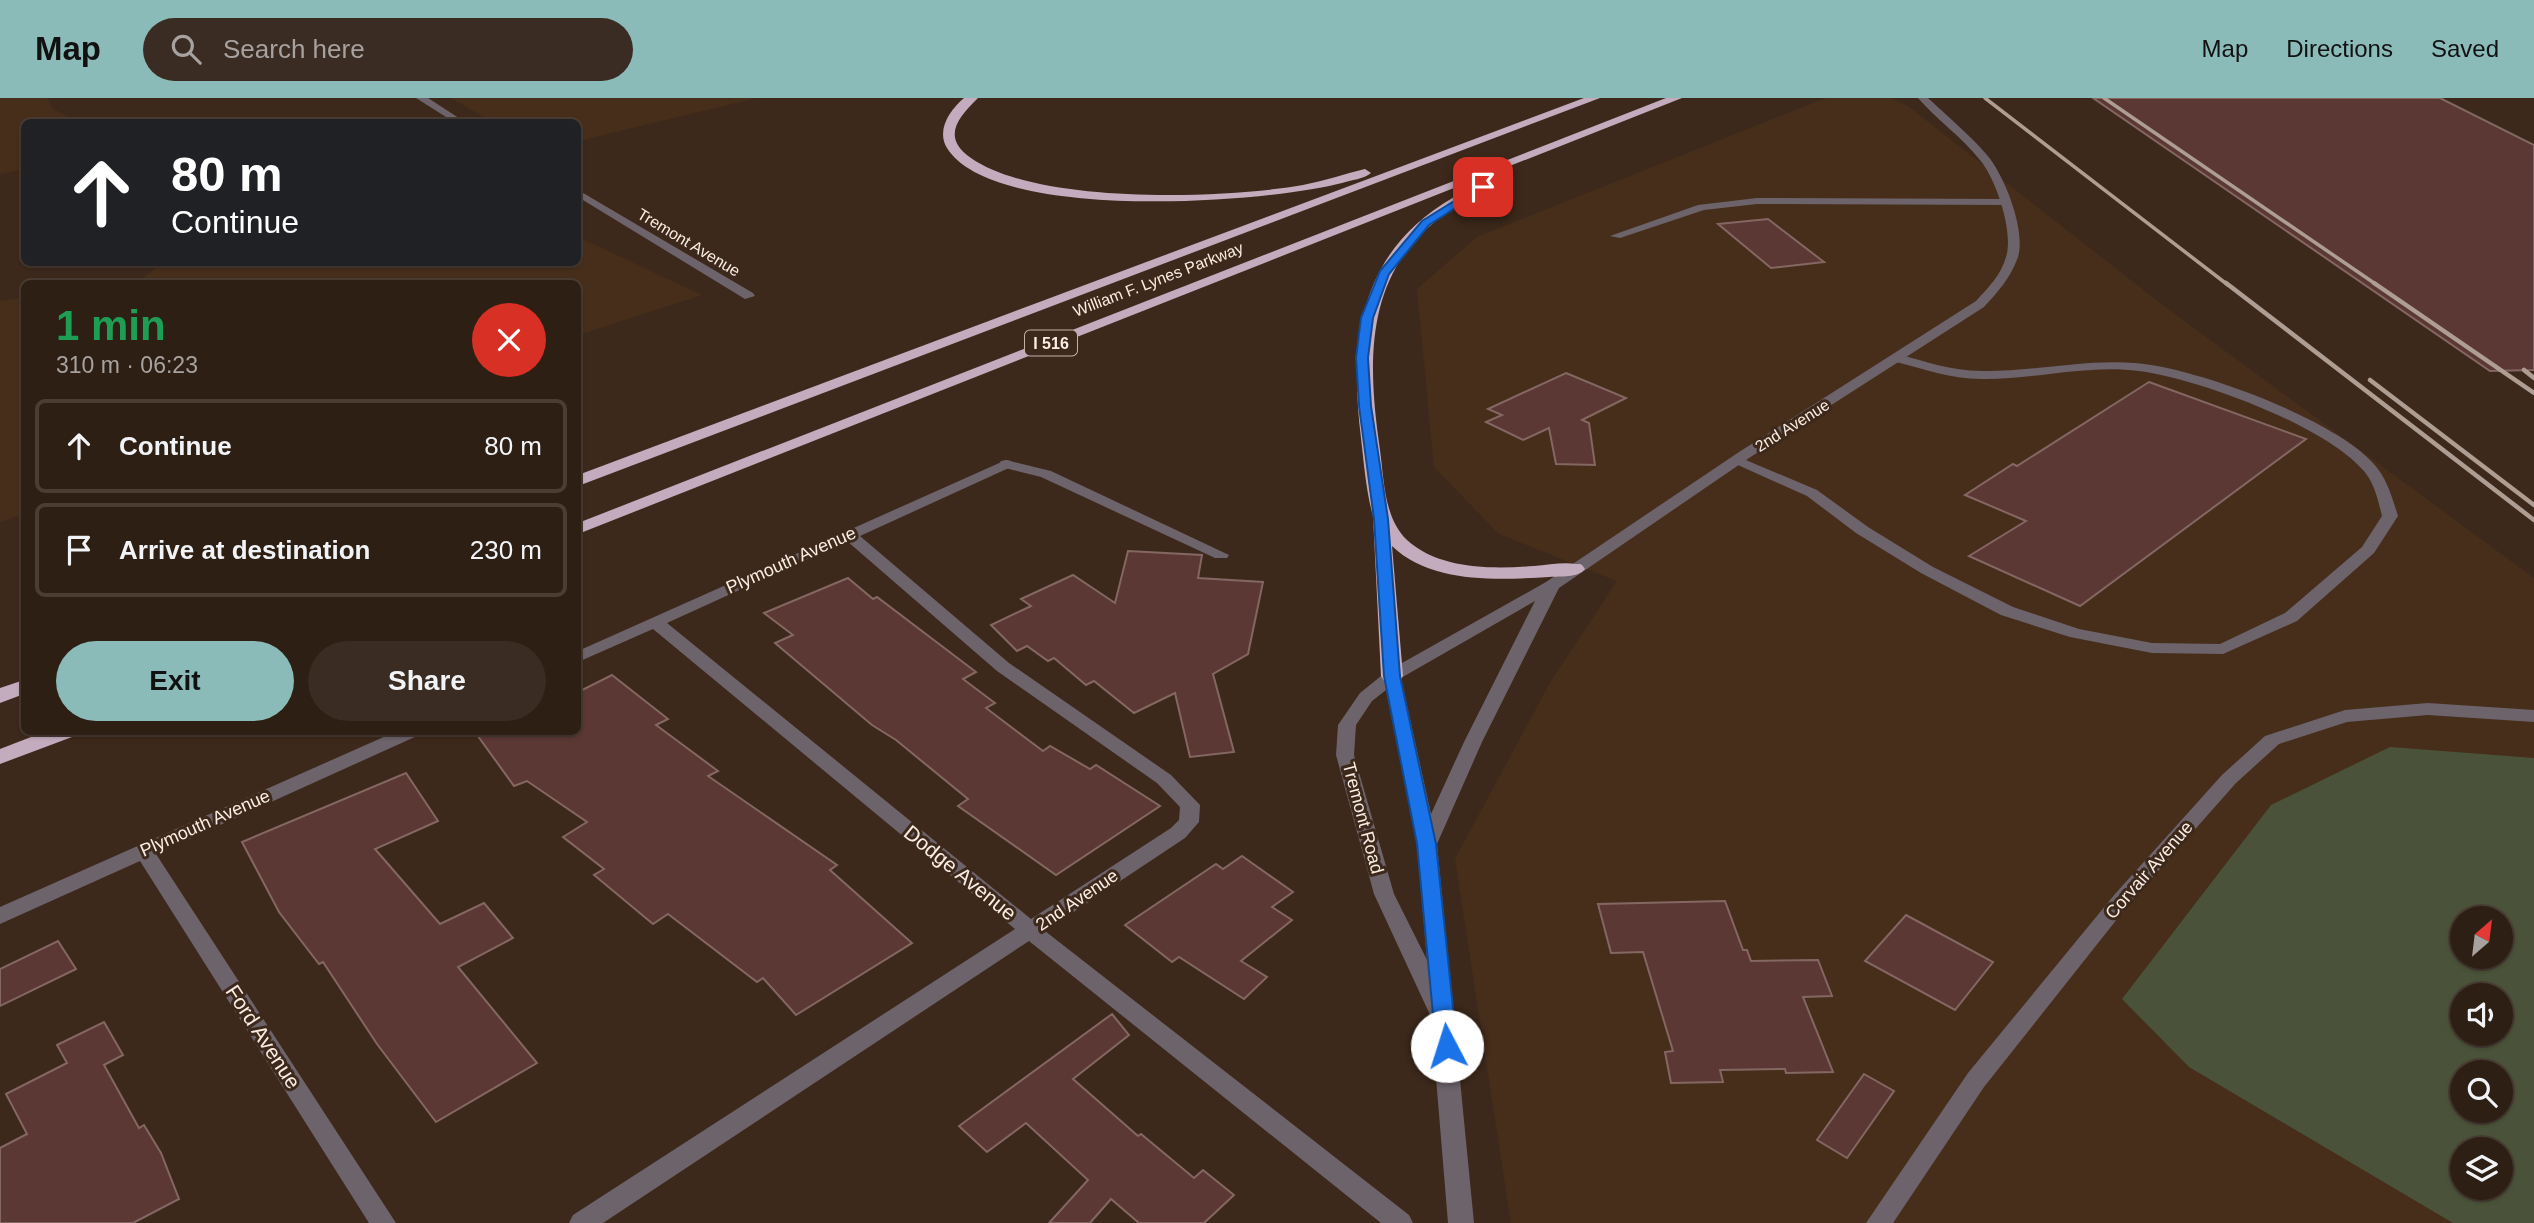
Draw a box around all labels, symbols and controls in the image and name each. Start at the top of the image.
search box [143,18,633,81]
text: Map [35,30,101,67]
icon: search [167,30,205,68]
text: Search here [223,34,365,64]
text: Map [2202,35,2248,62]
text: Directions [2286,35,2393,62]
text: Saved [2431,35,2499,62]
icon: ahead [56,147,147,238]
text: 80 m [171,147,283,201]
pin [1453,157,1513,217]
icon: arrive [1464,168,1502,206]
text: Continue [171,204,299,240]
street label: Tremont Avenue [634,205,743,280]
street label: William F. Lynes Parkway [1071,239,1246,320]
text: 1 min [56,302,166,349]
button: close [472,303,546,377]
road number: I 516 [1025,330,1077,356]
text: 310 m · 06:23 [56,352,198,378]
street label: 2nd Avenue [1752,396,1833,455]
icon: ahead [60,427,98,465]
text: Continue [119,431,232,461]
text: 80 m [484,431,542,461]
street label: Plymouth Avenue [723,522,859,598]
icon: arrive [60,531,98,569]
text: Arrive at destination [119,535,370,565]
text: 230 m [470,535,542,565]
button: Exit [56,641,294,721]
button: Share [308,641,546,721]
street label: Tremont Road [1339,760,1387,876]
street label: Plymouth Avenue [137,785,273,861]
street label: Corvair Avenue [2101,817,2197,923]
street label: Dodge Avenue [900,820,1021,925]
street label: 2nd Avenue [1032,865,1122,935]
north arrow [2450,906,2513,970]
map controls [2450,906,2513,1200]
street label: Ford Avenue [221,981,305,1093]
button: sound [2450,983,2513,1046]
position arrow [1410,1009,1484,1083]
button: search [2450,1060,2513,1123]
button: layers [2450,1137,2513,1200]

